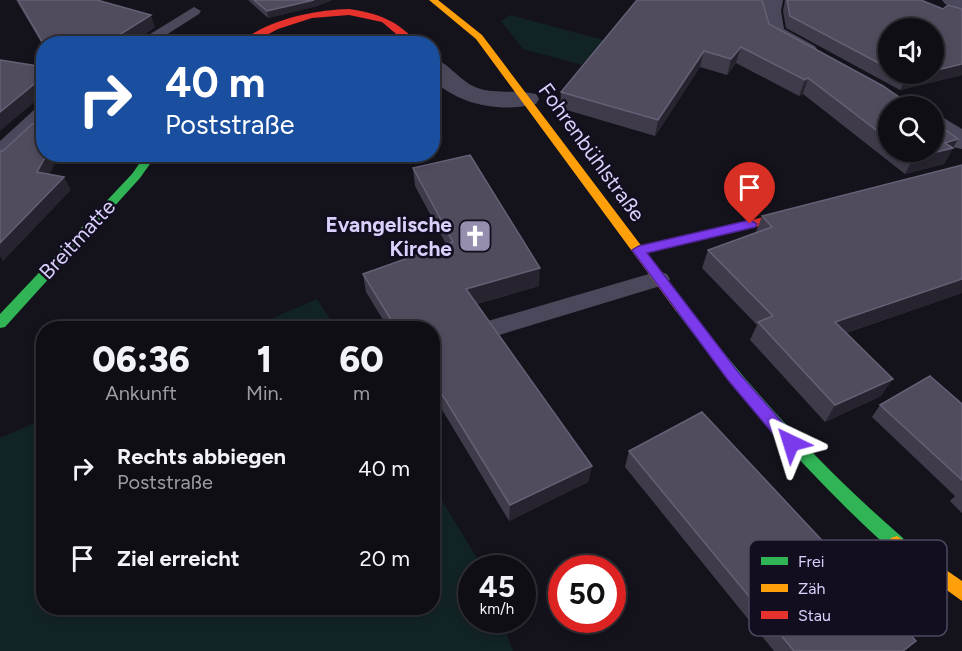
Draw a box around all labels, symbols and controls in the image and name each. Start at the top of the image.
map controls [878,18,944,162]
button: sound [878,18,944,84]
text: 40 m [165,57,265,108]
icon: right [66,60,144,138]
street label: Fohrenbühlstraße [533,78,651,226]
button: search [878,96,944,162]
text: Poststraße [165,108,294,141]
pin [724,162,775,224]
icon: arrive [733,171,766,204]
street label: Breitmatte [34,194,120,284]
place label: Evangelische Kirche [325,212,452,261]
church icon: Evangelische Kirche [457,218,493,254]
text: 06:36 [92,338,190,381]
text: 1 [257,338,272,381]
text: 60 [339,338,384,381]
text: Ankunft [105,381,177,405]
text: Min. [246,381,283,405]
text: m [353,381,370,405]
position arrow [759,411,823,475]
text: Rechts abbiegen [117,443,286,470]
icon: right [66,452,99,485]
text: 40 m [358,455,410,482]
text: Poststraße [117,470,213,494]
legend [749,540,947,636]
icon: arrive [66,542,99,575]
text: Ziel erreicht [117,545,240,572]
text: 20 m [359,545,410,572]
text: Frei [798,552,824,571]
speed limit sign: 50 [548,555,626,633]
text: 45 [479,568,515,605]
text: Zäh [798,579,825,598]
text: km/h [480,600,514,618]
text: Stau [798,606,831,625]

